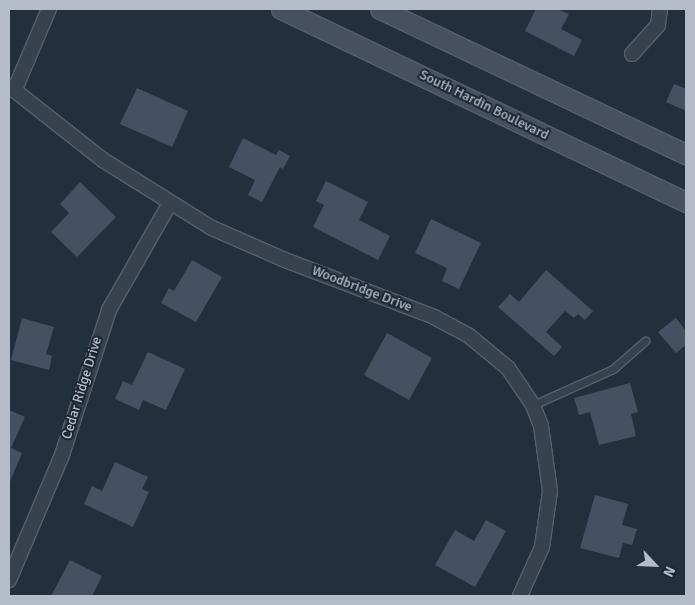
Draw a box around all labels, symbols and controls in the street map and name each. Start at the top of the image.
street label: South Hardin Boulevard [417,66,551,144]
street label: Woodbridge Drive [309,262,415,316]
street label: Cedar Ridge Drive [58,335,106,441]
north arrow [630,540,680,590]
text: N [659,564,679,580]

